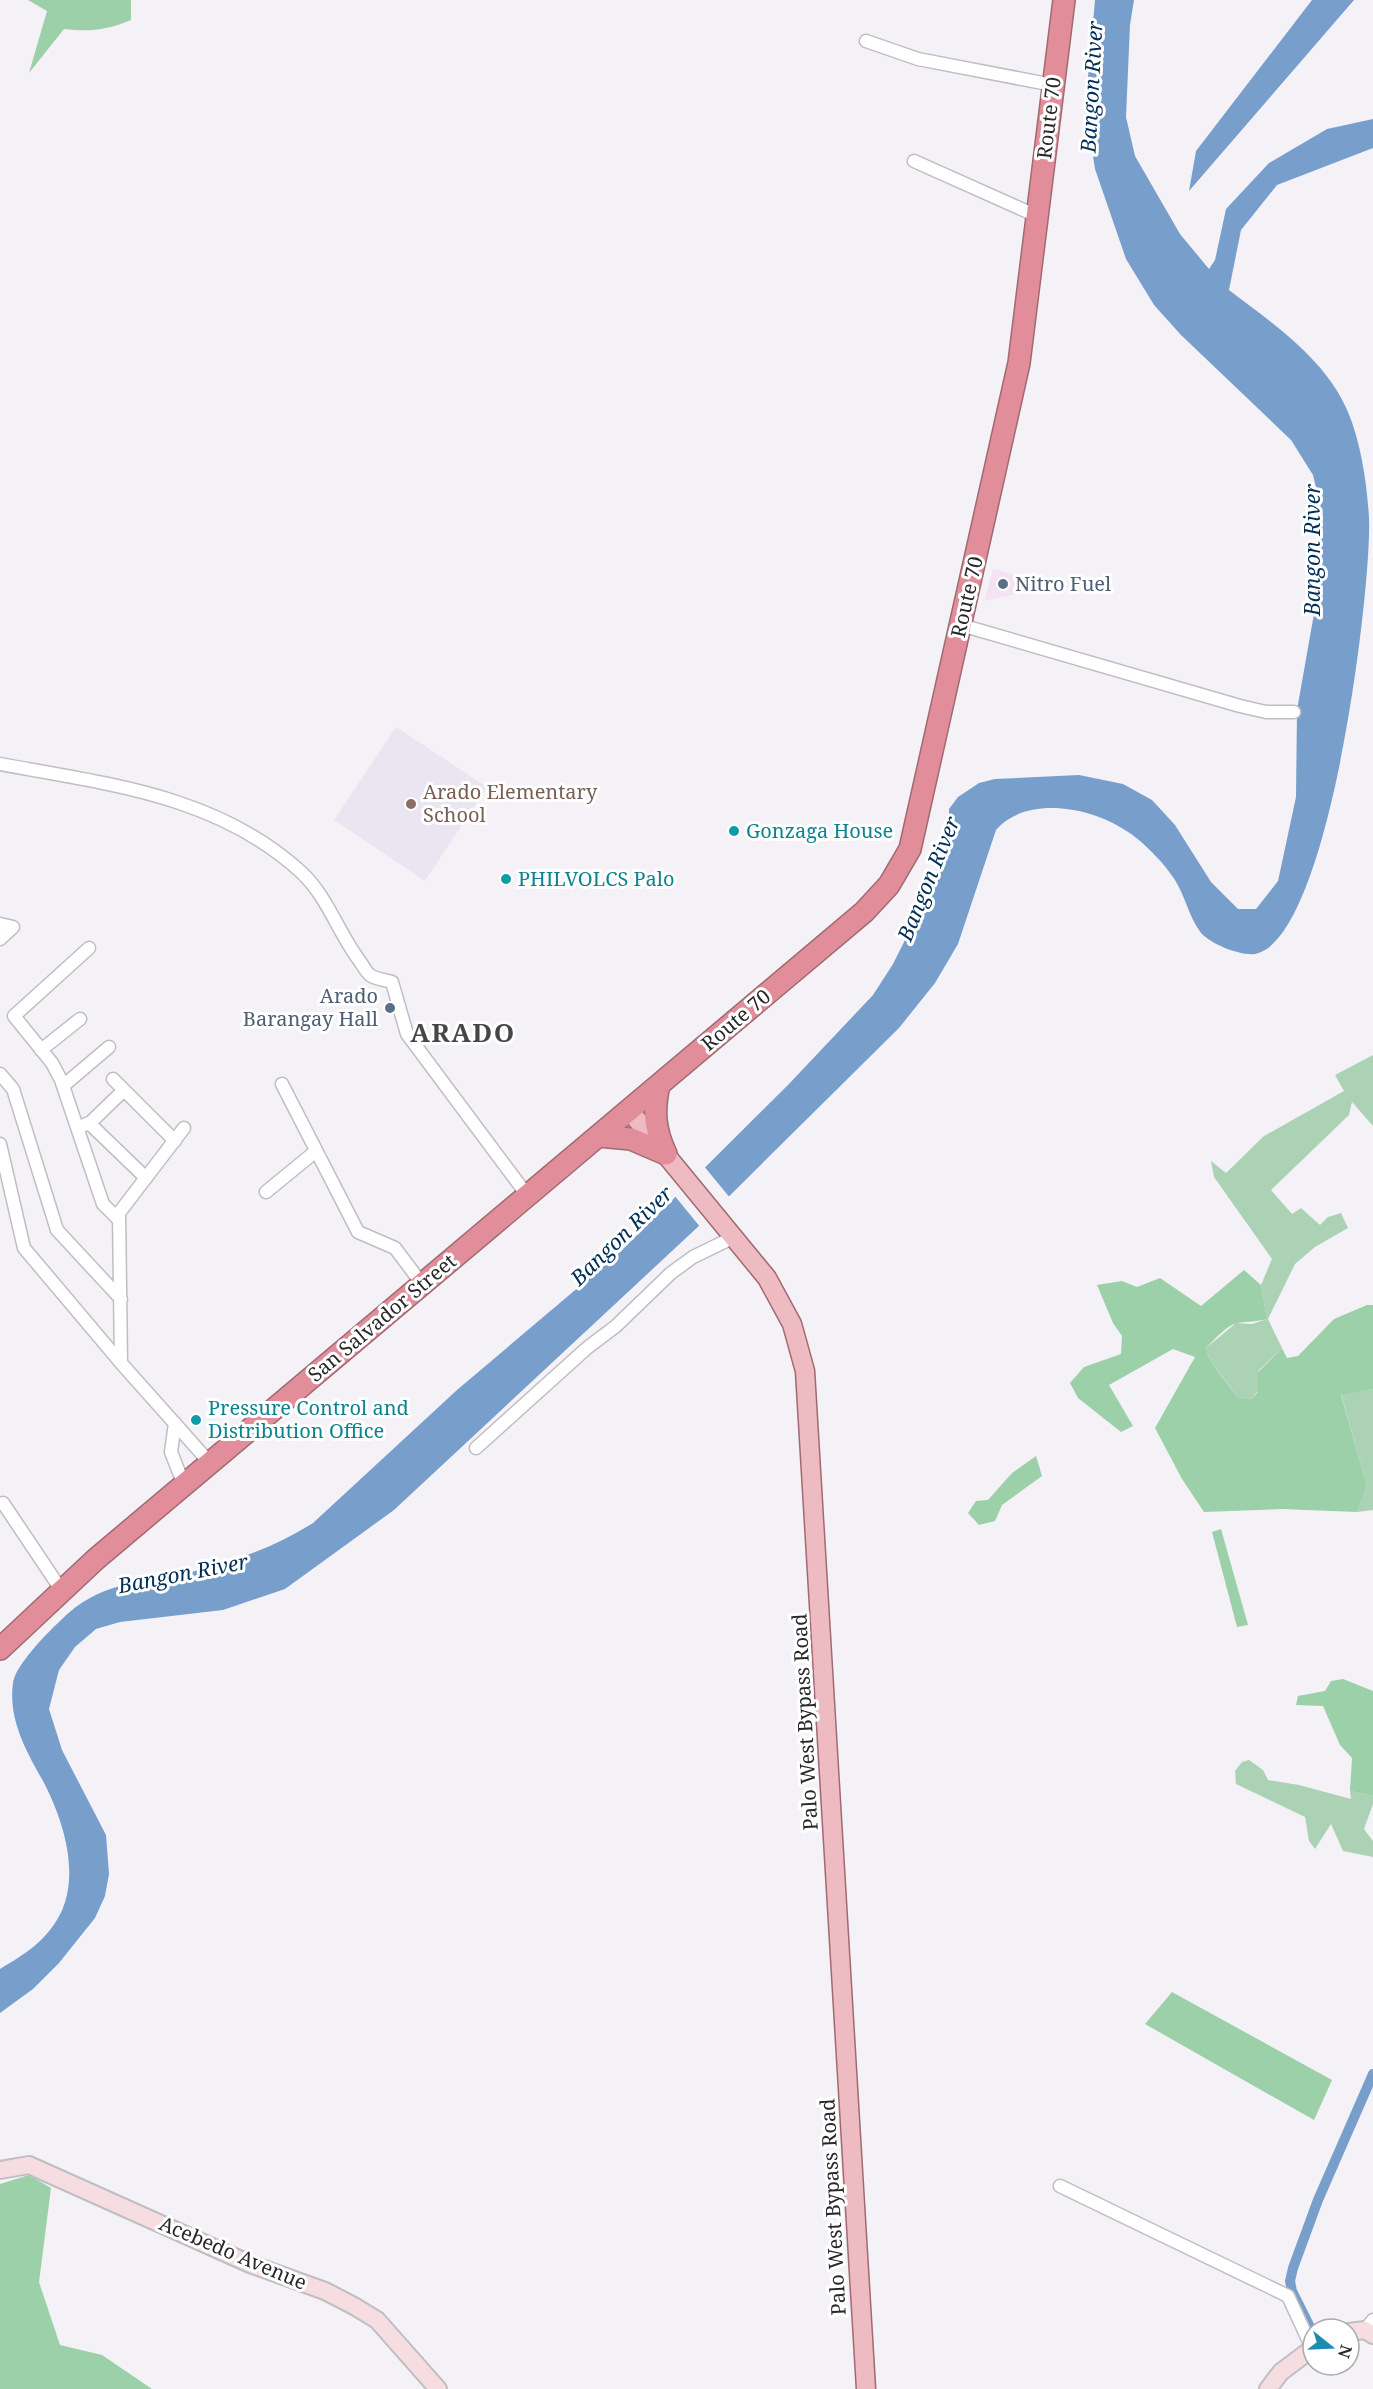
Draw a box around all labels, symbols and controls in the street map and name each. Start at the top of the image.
water label: Bangon River [1074,20,1108,155]
street label: Route 70 [1030,75,1067,161]
water label: Bangon River [1298,484,1326,617]
street label: Route 70 [944,554,989,640]
place label: Nitro Fuel [1015,570,1111,597]
marker: Nitro Fuel [996,577,1010,591]
place label: Arado Elementary School [423,778,598,828]
marker: Arado Elementary School [404,797,418,811]
water label: Bangon River [890,812,966,946]
place label: Gonzaga House [746,817,893,844]
marker: Gonzaga House [727,824,741,838]
place label: PHILVOLCS Palo [518,865,675,892]
marker: PHILVOLCS Palo [499,872,513,886]
place label: Arado Barangay Hall [243,982,378,1032]
street label: Route 70 [695,983,776,1057]
marker: Arado Barangay Hall [383,1001,397,1015]
district label: ARADO [410,1014,516,1050]
water label: Bangon River [563,1179,679,1292]
street label: San Salvador Street [302,1248,461,1388]
place label: Pressure Control and Distribution Office [208,1394,409,1444]
marker: Pressure Control and Distribution Office [189,1413,203,1427]
water label: Bangon River [114,1547,250,1600]
street label: Palo West Bypass Road [785,1613,824,1831]
street label: Palo West Bypass Road [813,2098,852,2316]
street label: Acebedo Avenue [155,2209,311,2296]
north arrow [1301,2317,1361,2377]
text: N [1333,2342,1358,2361]

